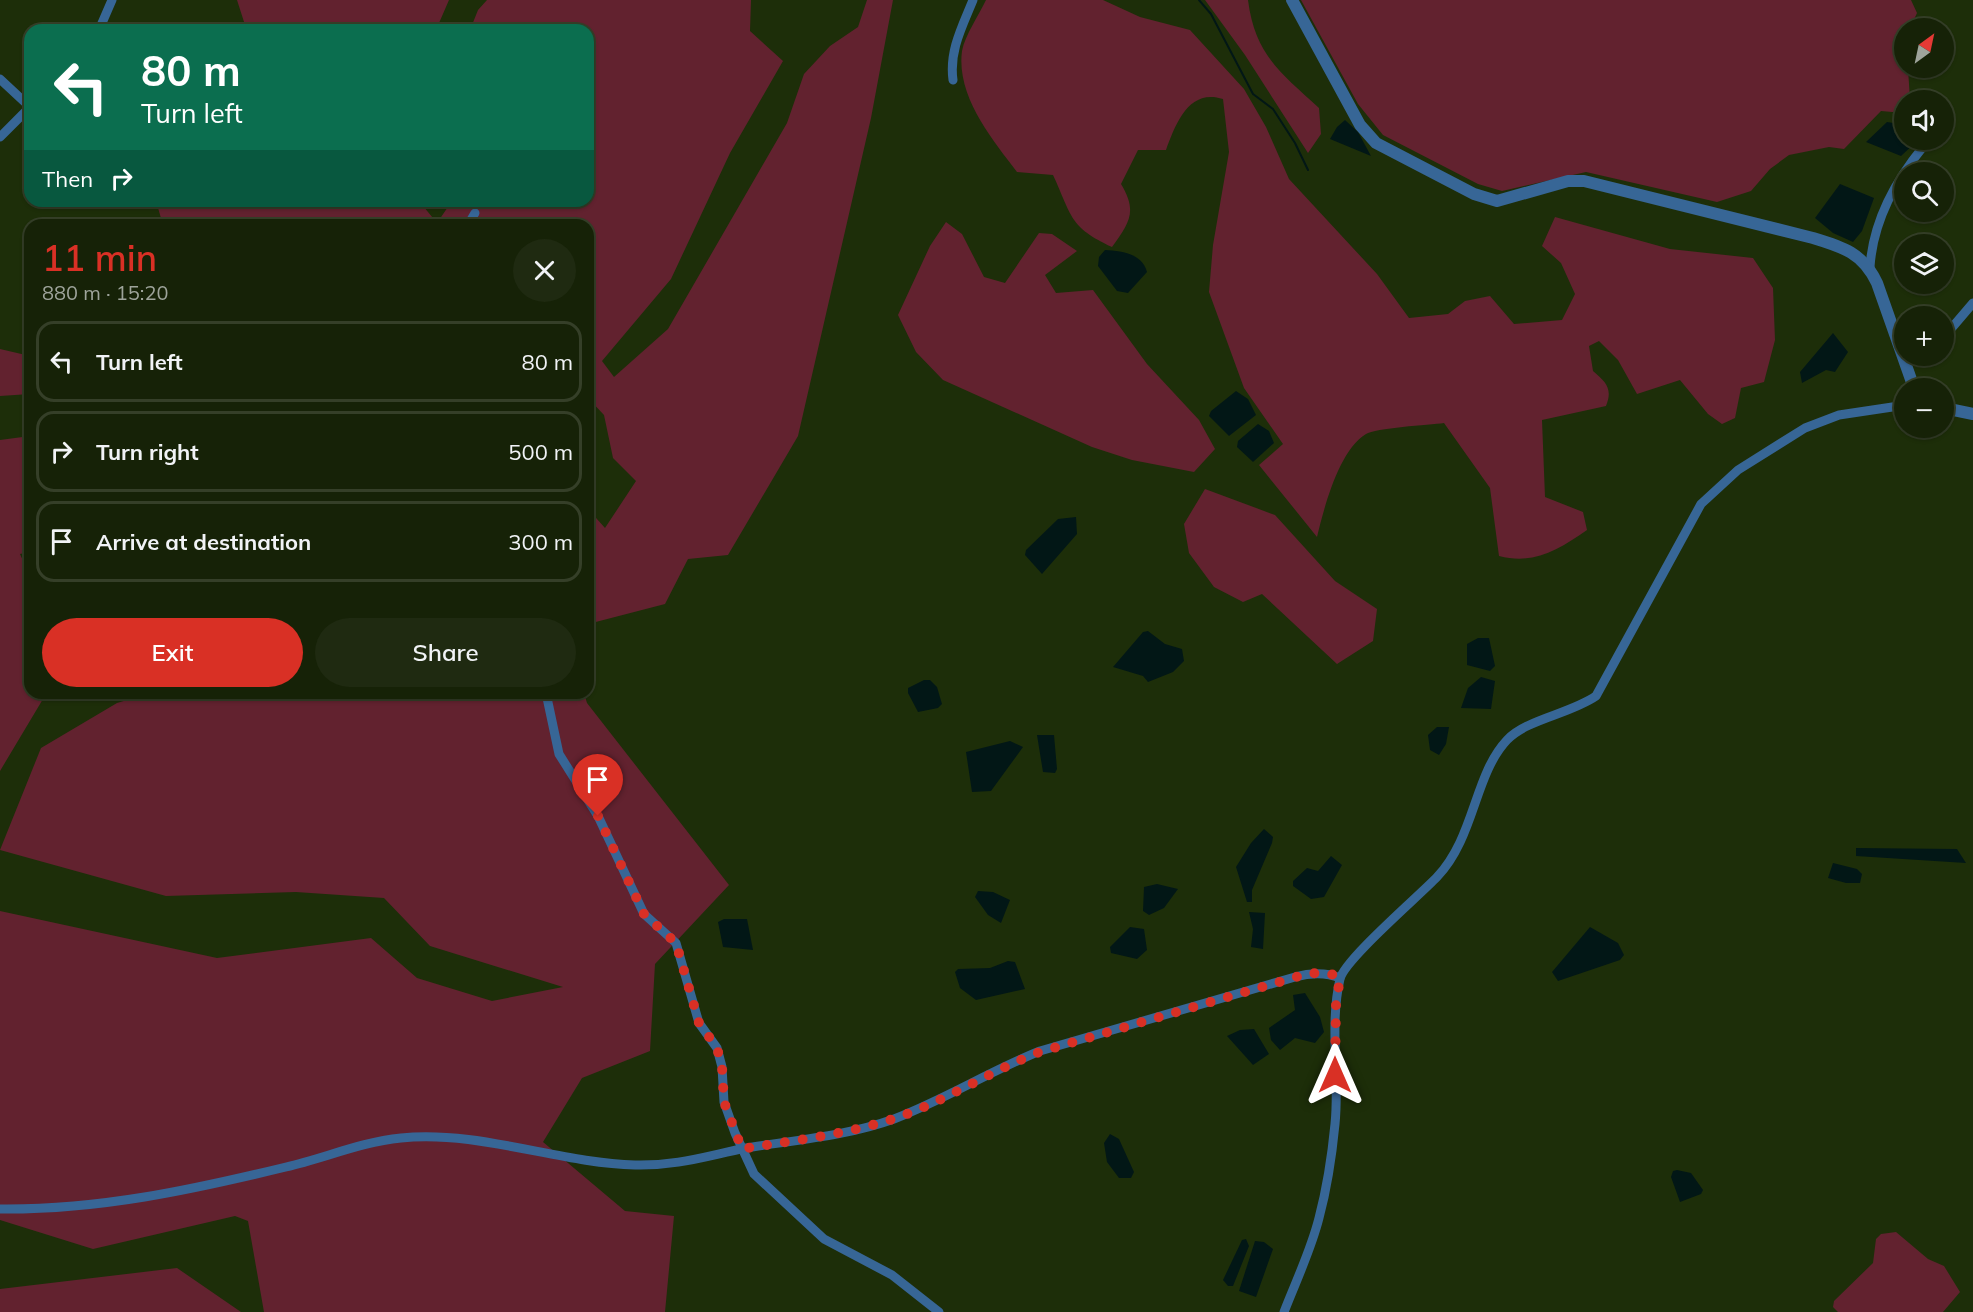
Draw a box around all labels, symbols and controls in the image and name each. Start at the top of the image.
north arrow [1894,18,1954,78]
map controls [1894,18,1954,438]
text: 80 m [141,44,241,97]
icon: left [42,48,120,126]
button: sound [1894,90,1954,150]
text: Turn left [141,96,243,130]
icon: right [105,162,138,195]
button: search [1894,162,1954,222]
text: Then [42,165,93,193]
button: layers [1894,234,1954,294]
text: 11 min [42,235,157,280]
button: close [513,239,576,302]
text: 880 m · 15:20 [42,280,168,305]
button: + [1894,306,1954,366]
icon: left [45,345,78,378]
text: Turn left [96,348,183,376]
text: 80 m [522,348,573,376]
button: − [1894,378,1954,438]
icon: right [45,435,78,468]
text: Turn right [96,438,199,466]
text: 500 m [508,438,573,466]
icon: arrive [45,525,78,558]
text: Arrive at destination [96,528,311,556]
text: 300 m [508,528,573,556]
button: Exit [42,618,303,687]
button: Share [315,618,576,687]
pin [572,754,623,816]
icon: arrive [581,763,614,796]
position arrow [1303,1043,1367,1107]

